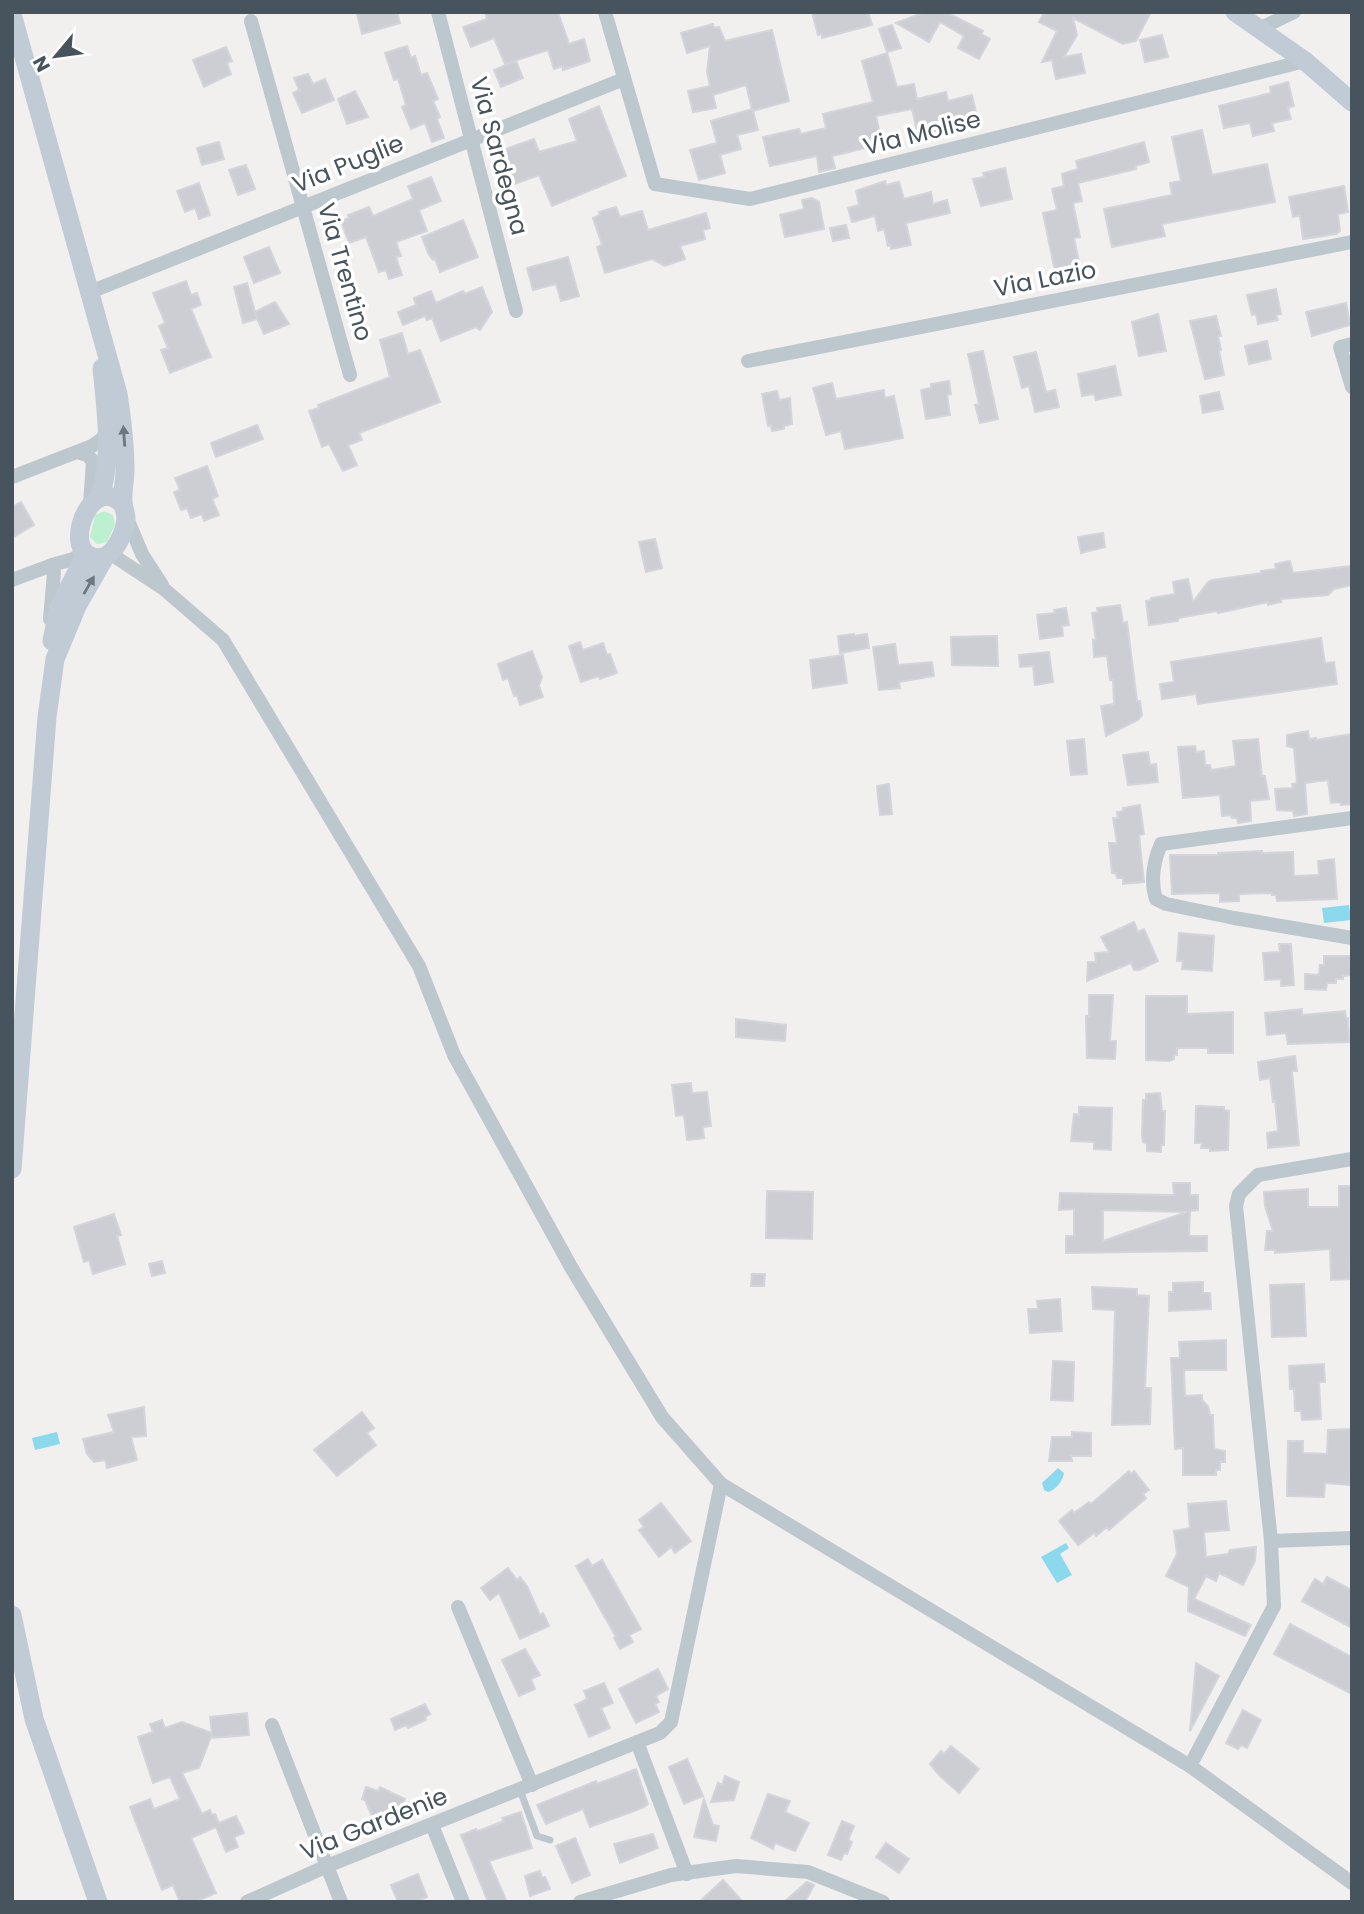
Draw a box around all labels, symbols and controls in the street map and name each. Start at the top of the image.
north arrow [21,21,91,91]
text: N [26,51,57,77]
street label: Via Sardegna [462,73,537,239]
street label: Via Molise [860,102,984,163]
street label: Via Puglie [287,126,408,201]
street label: Via Trentino [310,199,381,345]
street label: Via Lazio [991,252,1099,305]
one-way arrow [118,425,129,447]
one-way arrow [83,576,95,595]
street label: Via Gardenie [295,1779,452,1868]

